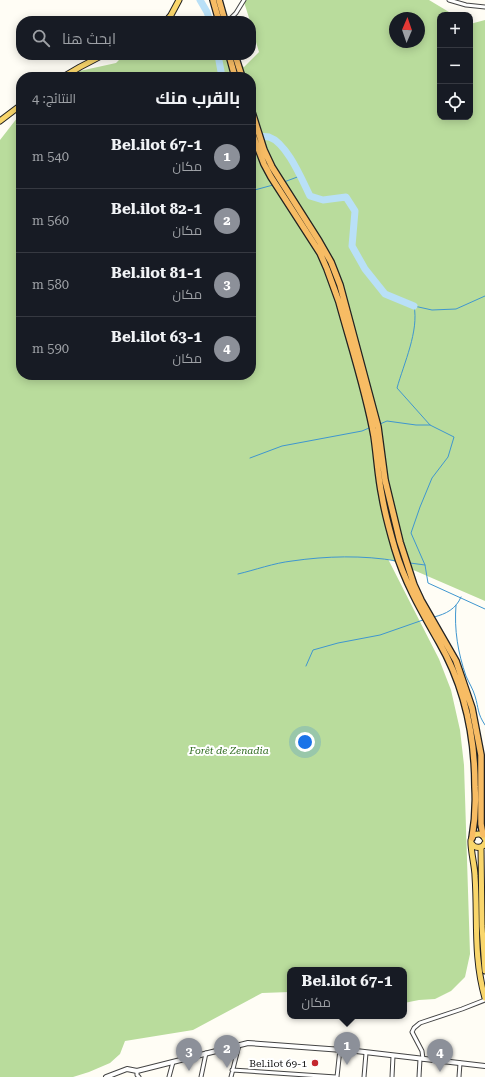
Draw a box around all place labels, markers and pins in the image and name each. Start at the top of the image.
pin: 1 [334,1032,360,1065]
pin: 2 [214,1035,240,1068]
pin: 3 [176,1038,202,1071]
pin: 4 [427,1039,453,1072]
place label: Bel.ilot 69-1 [249,1058,307,1069]
marker: Bel.ilot 69-1 [310,1058,320,1068]

